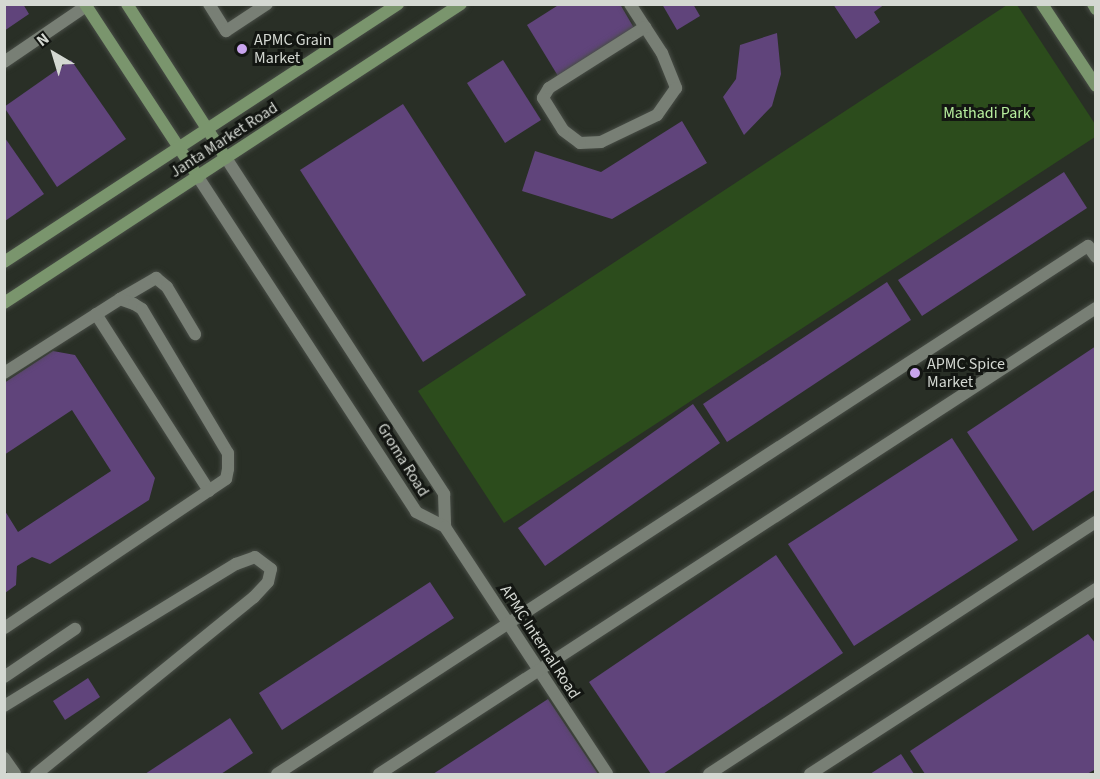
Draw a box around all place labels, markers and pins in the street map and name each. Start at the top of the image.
place label: APMC Grain Market [254,30,332,68]
marker: APMC Grain Market [235,42,249,56]
place label: APMC Spice Market [927,354,1005,392]
marker: APMC Spice Market [908,366,922,380]

